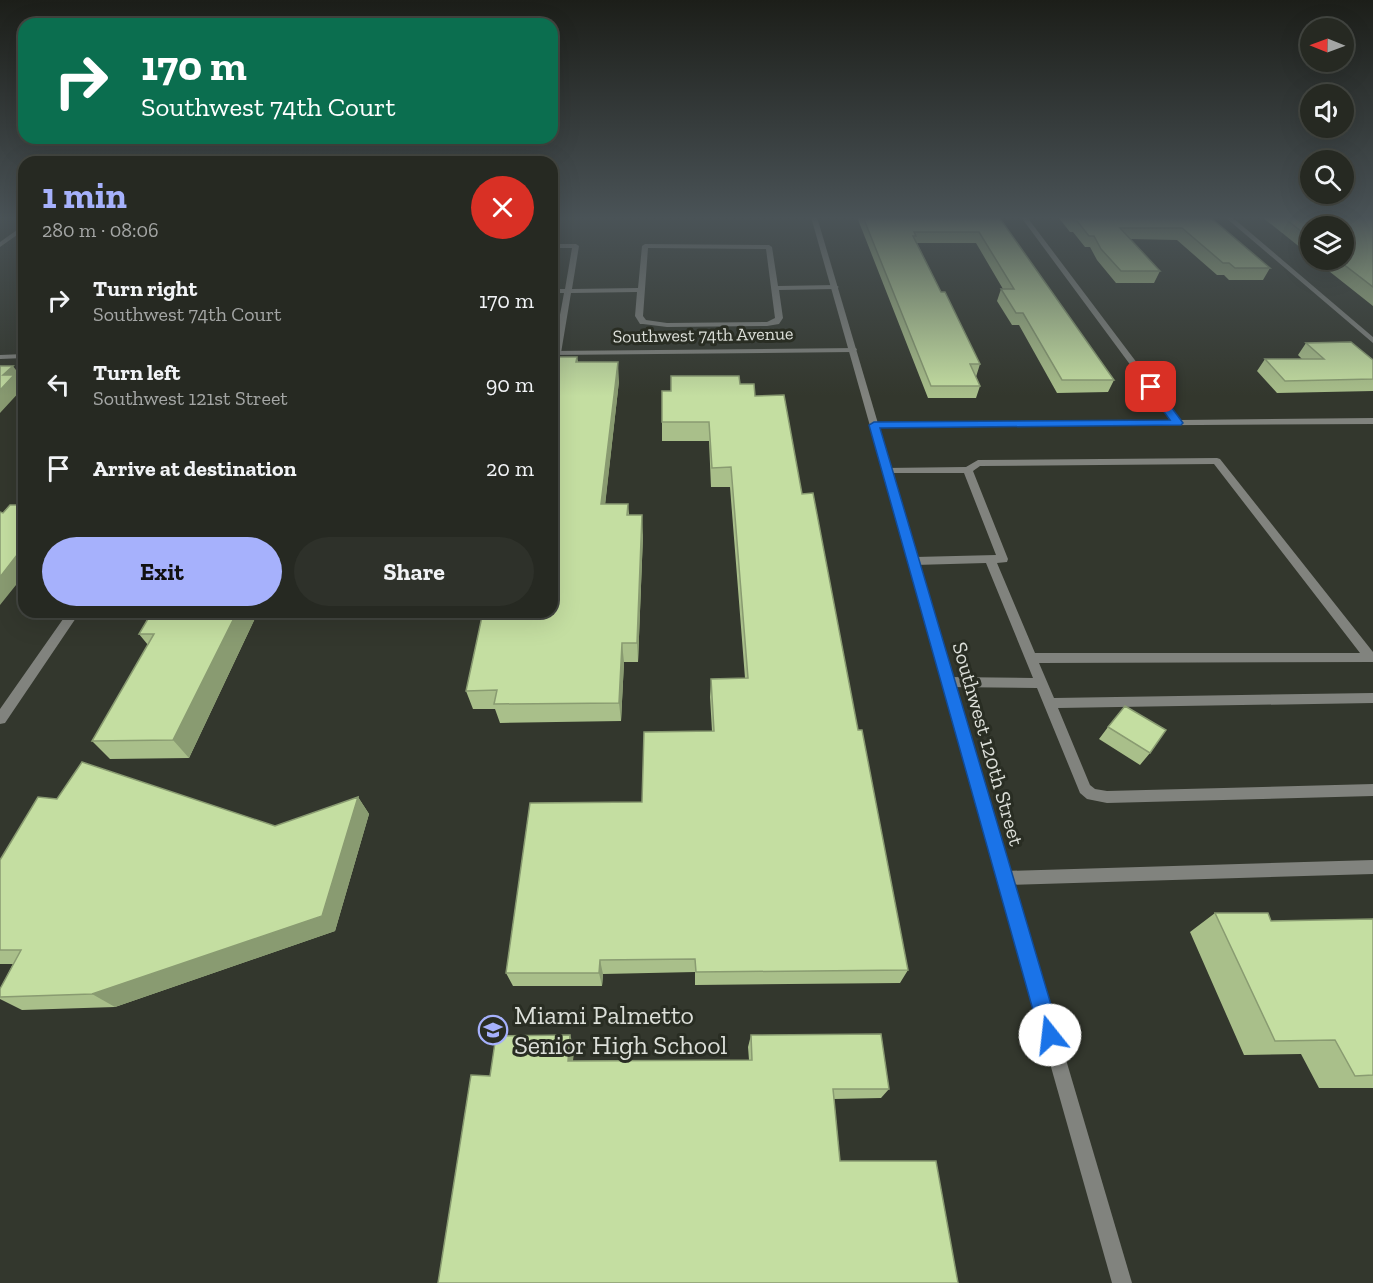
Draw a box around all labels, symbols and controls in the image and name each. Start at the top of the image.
north arrow [1300,18,1354,72]
map controls [1300,18,1354,270]
text: 170 m [141,40,247,91]
icon: right [42,42,120,120]
button: sound [1300,84,1354,138]
text: Southwest 74th Court [141,91,395,123]
button: search [1300,150,1354,204]
text: 1 min [42,174,127,217]
button: close [471,176,534,239]
button: layers [1300,216,1354,270]
text: 280 m · 08:06 [42,218,159,242]
text: Turn right [93,275,197,302]
icon: right [42,284,75,317]
text: 170 m [479,287,534,314]
text: Southwest 74th Court [93,302,282,326]
street label: Southwest 74th Avenue [612,322,794,348]
text: Turn left [93,359,180,386]
pin [1125,361,1176,412]
icon: left [42,368,75,401]
icon: arrive [1134,370,1167,403]
text: 90 m [486,371,534,398]
text: Southwest 121st Street [93,386,288,410]
icon: arrive [42,452,75,485]
text: Arrive at destination [93,455,296,482]
text: 20 m [486,455,534,482]
button: Exit [42,537,282,606]
button: Share [294,537,534,606]
street label: Southwest 120th Street [947,639,1030,849]
place label: Miami Palmetto Senior High School [514,999,727,1061]
position arrow [1018,1003,1082,1067]
school or university icon: Miami Palmetto Senior High School [477,1014,509,1046]

